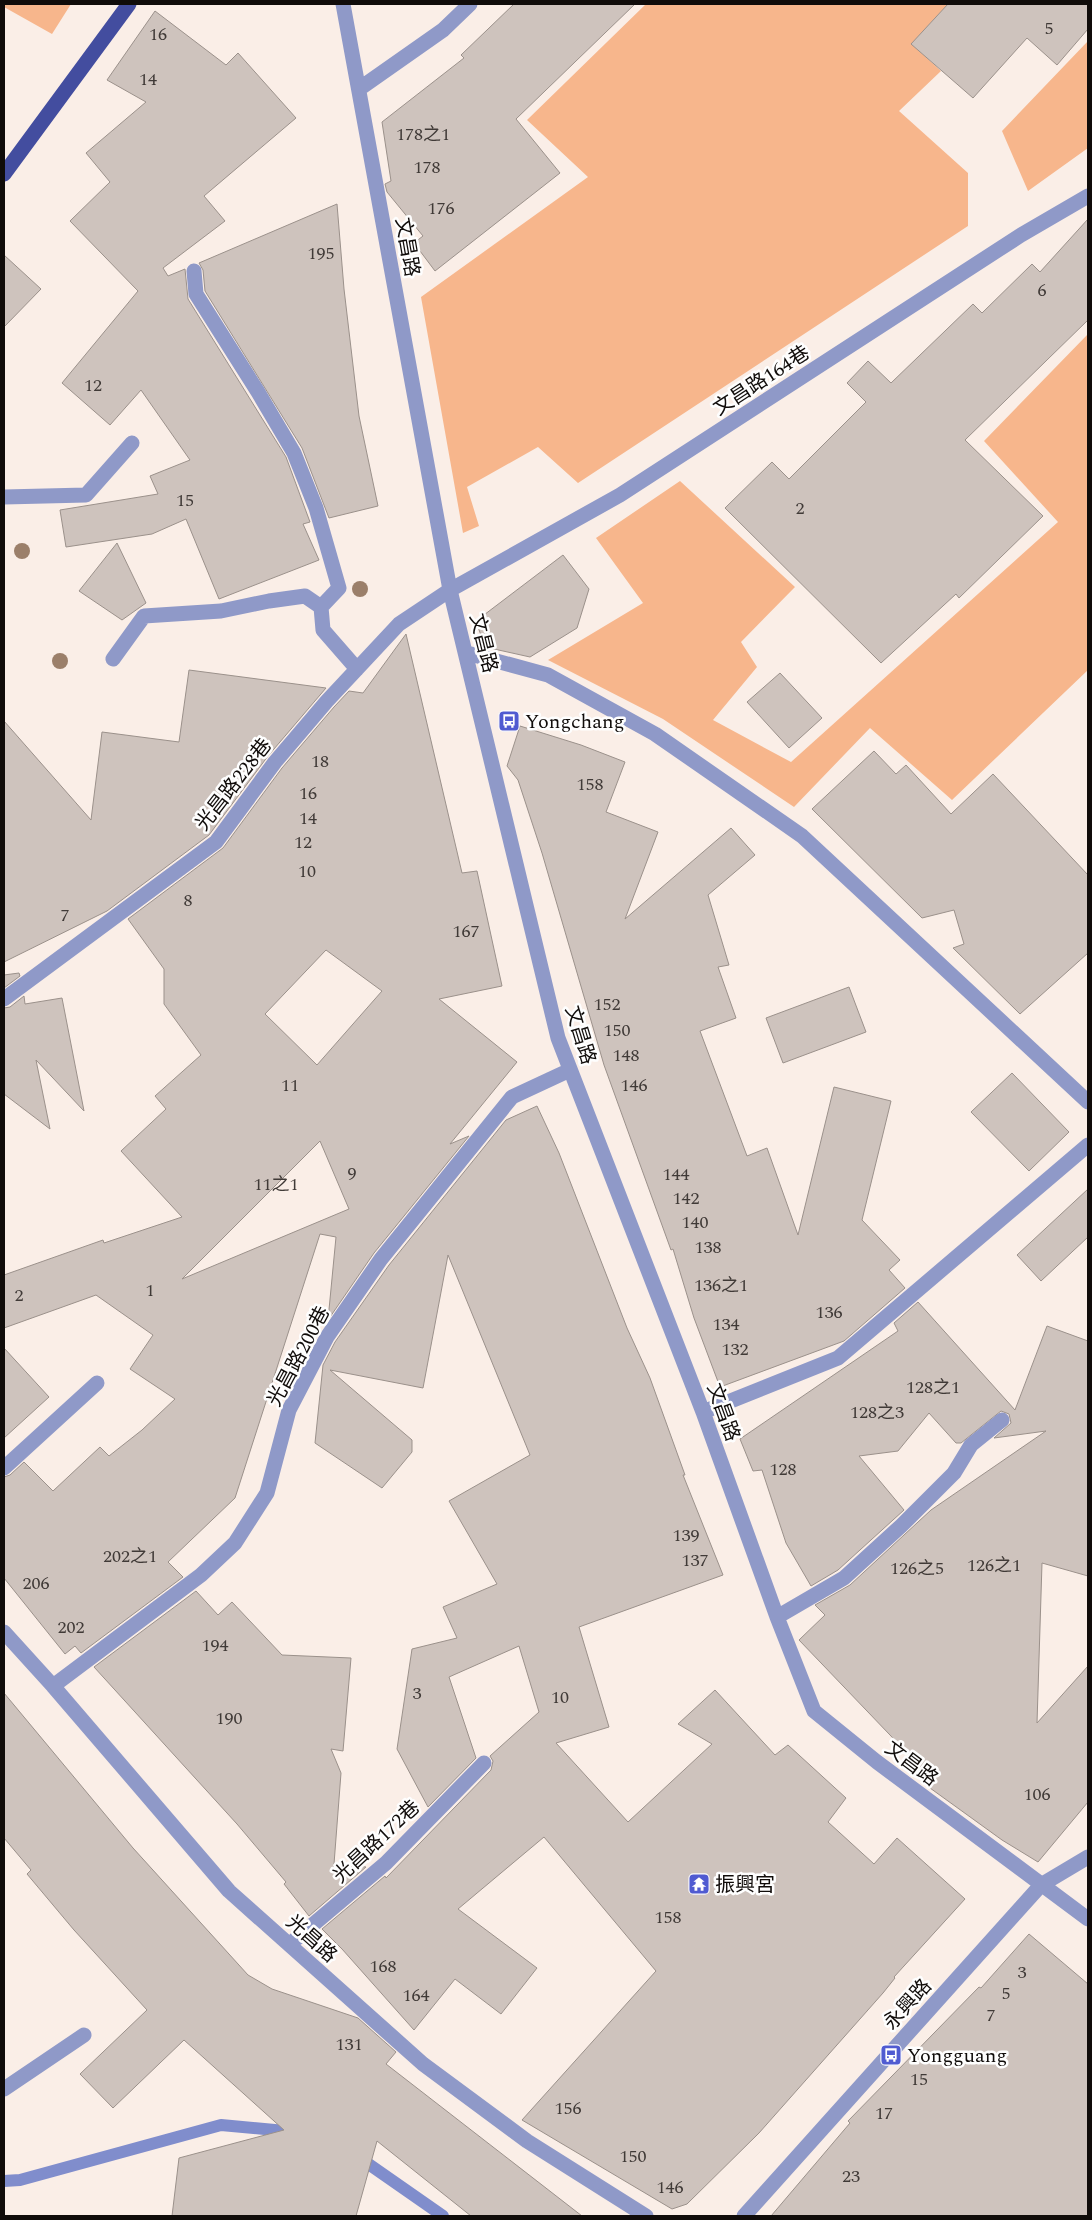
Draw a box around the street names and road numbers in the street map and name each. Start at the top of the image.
street label: 文昌路 [387,215,427,279]
street label: 文昌路164巷 [707,338,816,423]
street label: 文昌路 [461,611,505,676]
street label: 光昌路228巷 [188,732,279,837]
street label: 文昌路 [557,1002,603,1068]
street label: 光昌路200巷 [260,1301,338,1412]
street label: 文昌路 [699,1379,747,1446]
street label: 文昌路 [878,1734,944,1794]
street label: 光昌路172巷 [326,1793,427,1890]
street label: 光昌路 [279,1908,344,1970]
street label: 永興路 [877,1972,939,2037]

